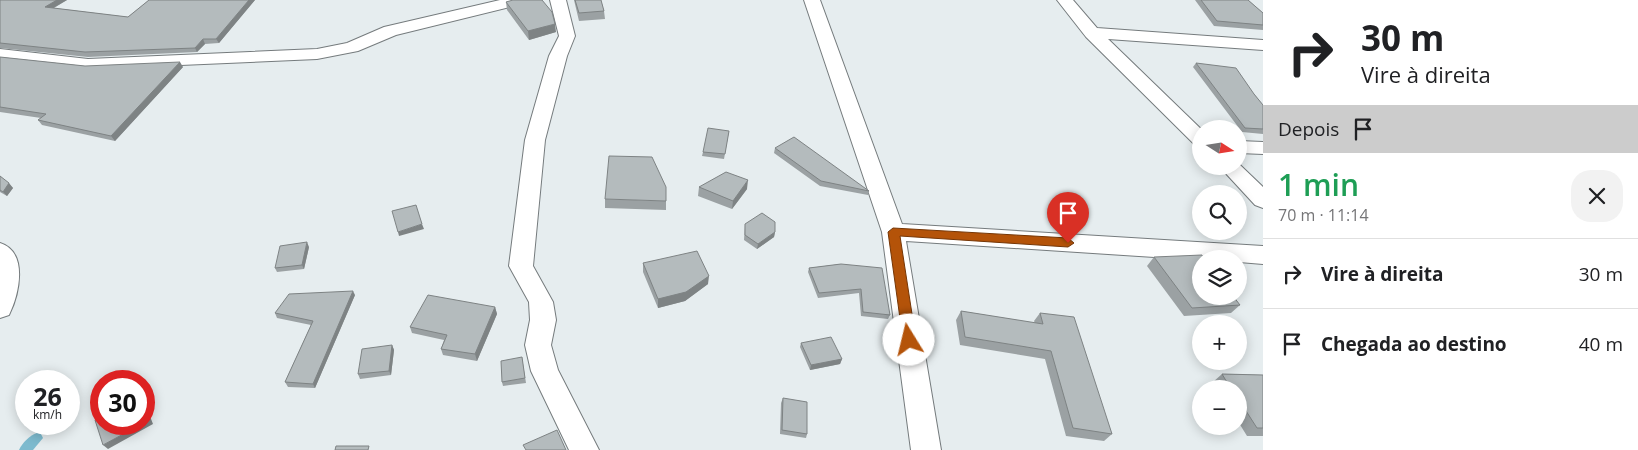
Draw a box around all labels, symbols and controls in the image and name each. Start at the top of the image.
text: 30 m [1361,14,1444,61]
icon: right [1278,20,1343,85]
text: Vire à direita [1361,59,1491,89]
icon: arrive [1349,115,1377,143]
text: Depois [1278,116,1339,142]
north arrow [1192,120,1248,175]
map controls [1192,120,1247,435]
text: 1 min [1278,164,1359,205]
button: close [1571,170,1623,222]
button: search [1192,185,1247,240]
pin [1047,192,1089,243]
icon: arrive [1054,199,1082,227]
text: 70 m · 11:14 [1278,204,1369,226]
button: layers [1192,250,1247,305]
icon: right [1278,260,1306,288]
text: Vire à direita [1321,261,1444,287]
text: 30 m [1579,261,1623,287]
position arrow [882,313,934,365]
button: + [1192,315,1247,370]
icon: arrive [1278,330,1306,358]
text: Chegada ao destino [1321,331,1507,357]
text: 40 m [1579,331,1623,357]
speed limit sign: 30 [90,370,155,435]
text: 26 [33,379,62,413]
button: − [1192,380,1247,435]
text: km/h [33,406,62,423]

